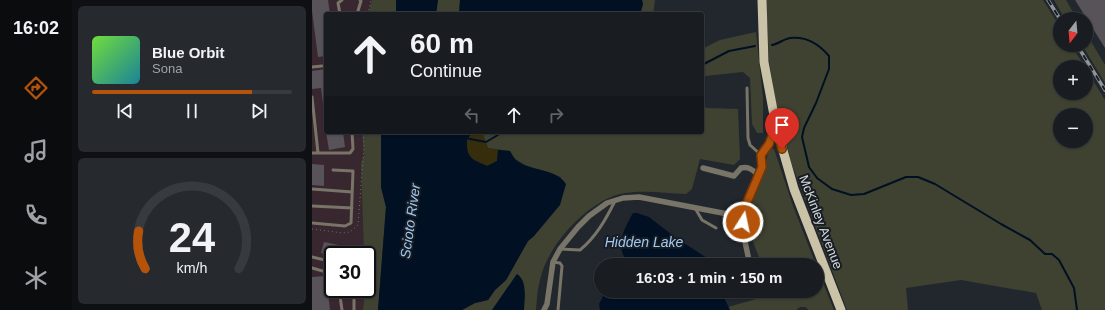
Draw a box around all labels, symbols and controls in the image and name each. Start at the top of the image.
north arrow [1053,12,1093,52]
map controls [1053,12,1093,148]
text: 16:02 [13,18,59,38]
icon: ahead [344,28,396,80]
text: 60 m [410,28,474,59]
text: Blue Orbit [152,44,225,61]
button: + [1053,60,1093,100]
text: Sona [152,61,182,76]
text: Continue [410,61,482,81]
icon: directions [22,74,50,102]
icon: previous [114,100,136,122]
icon: pause [181,100,203,122]
icon: next [248,100,270,122]
icon: left [461,104,483,126]
icon: ahead [503,104,525,126]
icon: right [545,104,567,126]
pin [765,108,799,149]
button: − [1053,108,1093,148]
icon: arrive [771,114,793,136]
icon: music [22,137,50,165]
street label: McKinley Avenue [796,173,846,271]
water label: Scioto River [397,181,423,259]
icon: phone [22,201,50,229]
position arrow [722,201,764,243]
text: 24 [169,214,215,261]
water label: Hidden Lake [605,234,684,250]
speed limit sign: 30 [324,246,376,298]
text: km/h [177,260,208,276]
icon: climate [22,264,50,292]
text: 16:03 · 1 min · 150 m [636,269,782,286]

